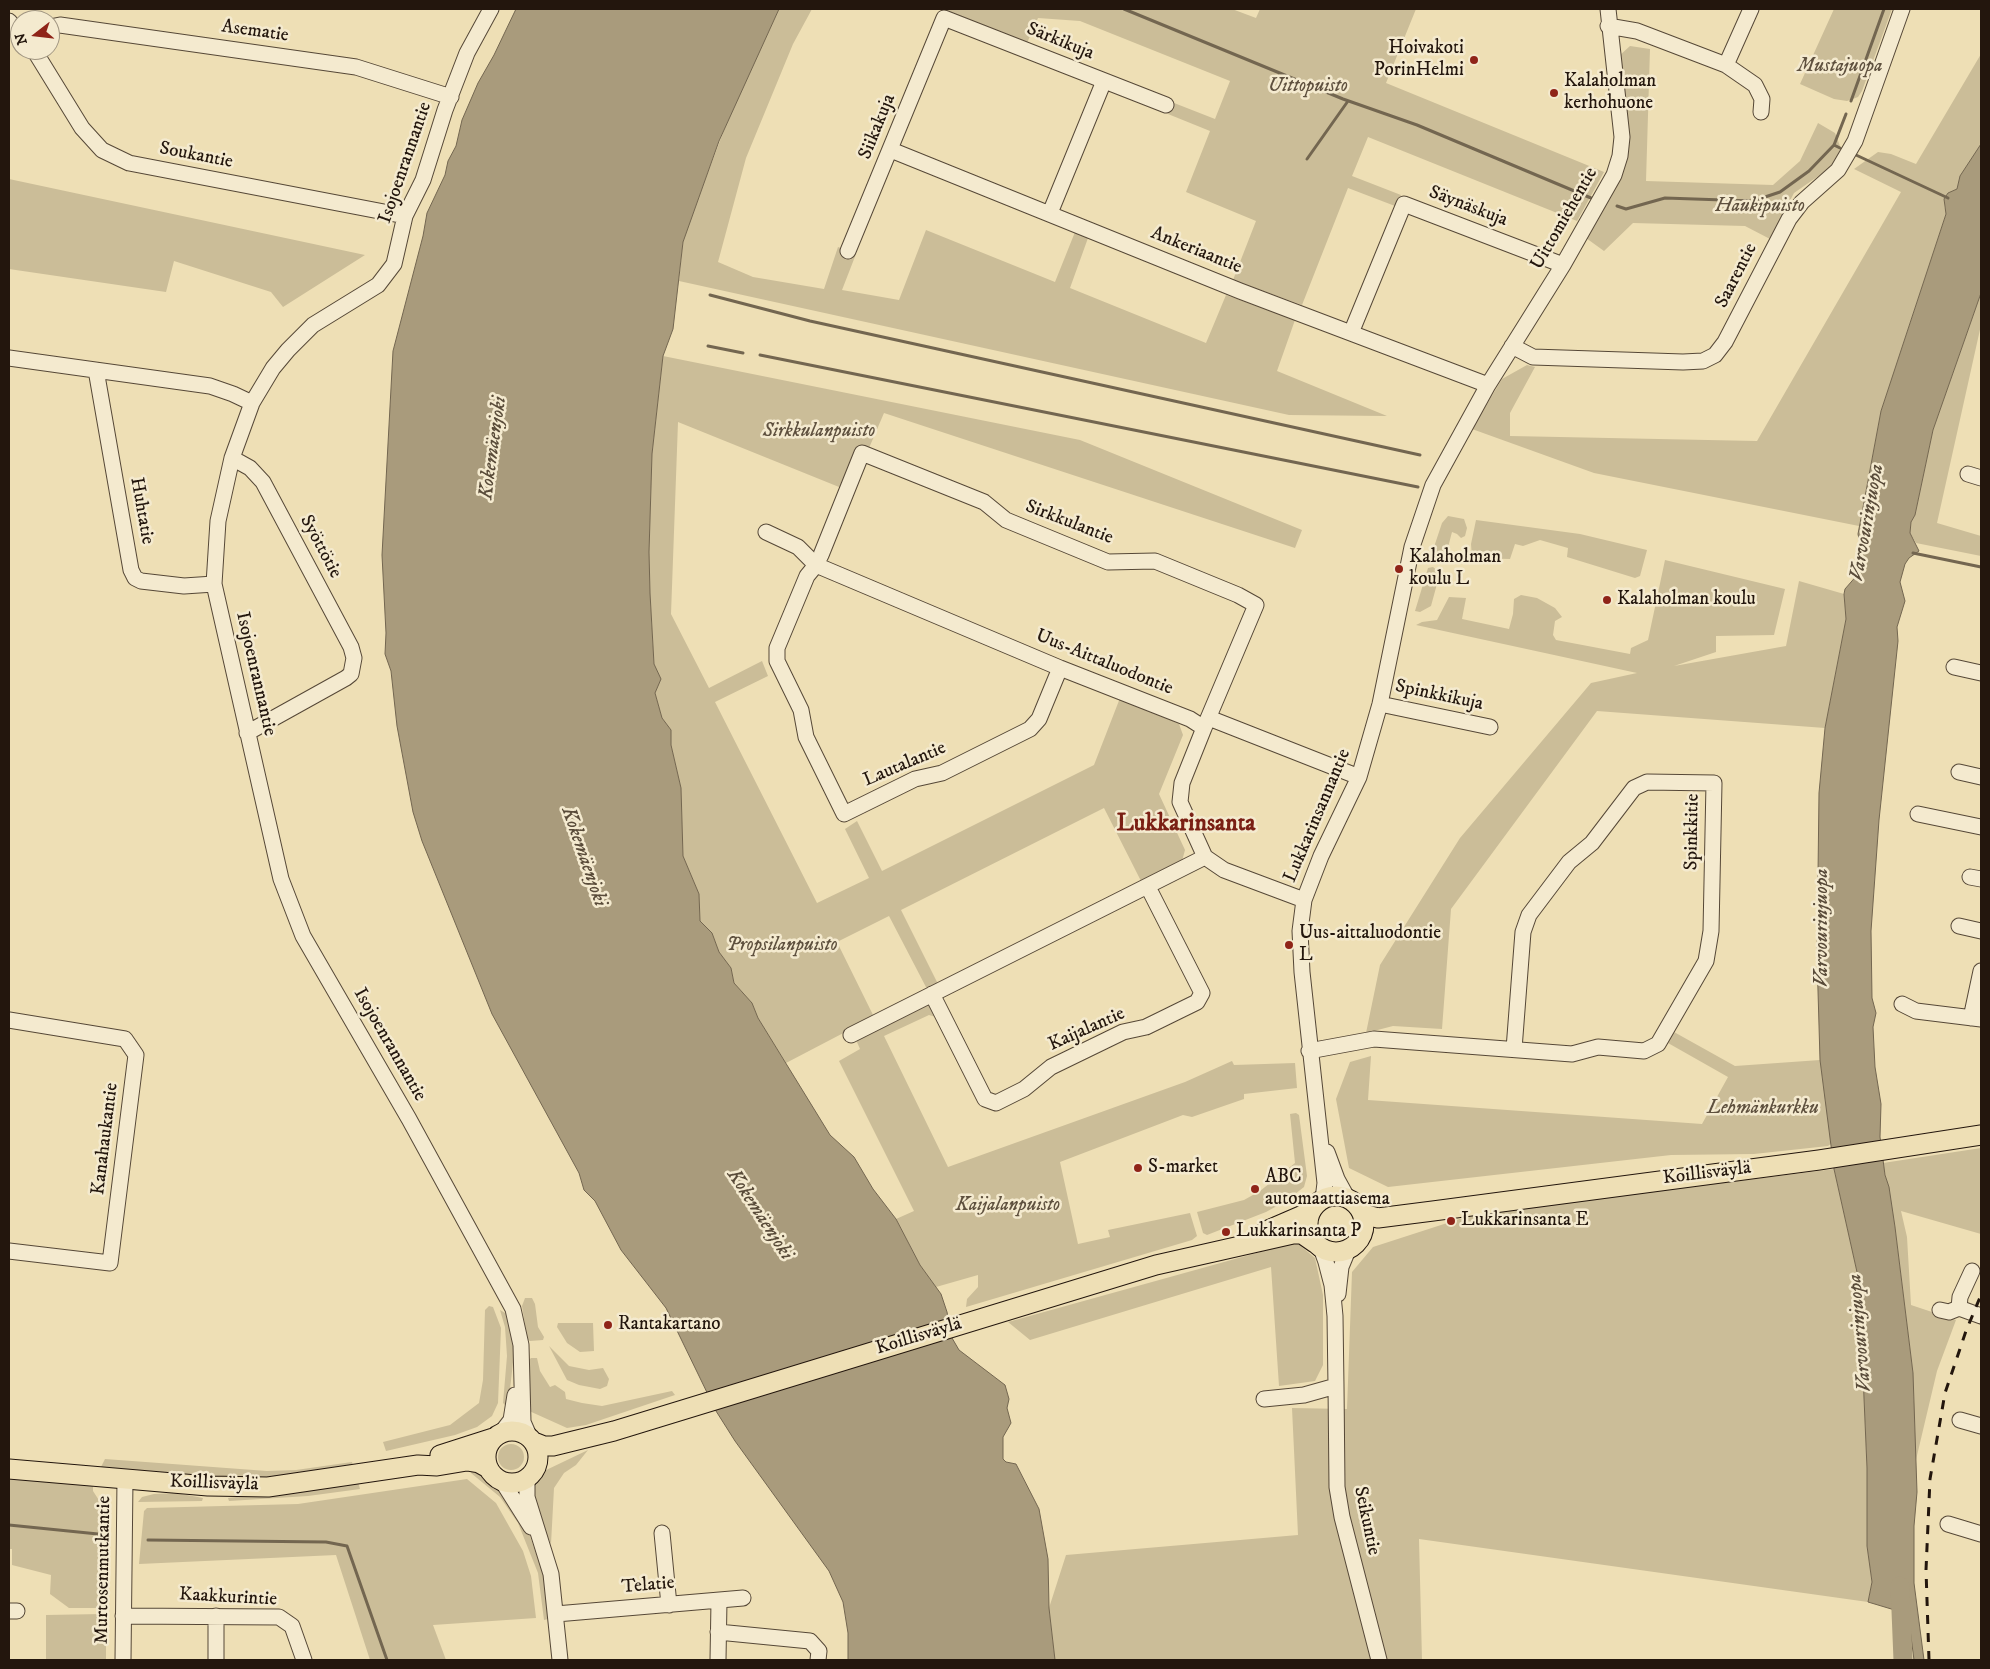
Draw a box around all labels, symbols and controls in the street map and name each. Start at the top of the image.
north arrow [10,10,60,60]
street label: Asematie [220,16,290,48]
street label: Särkikuja [1023,18,1097,66]
text: N [11,31,32,47]
place label: Hoivakoti PorinHelmi [1374,38,1464,82]
marker: Hoivakoti PorinHelmi [1468,54,1480,66]
park label: Mustajuopa [1798,56,1882,78]
place label: Kalaholman kerhohuone [1564,71,1656,115]
park label: Uittopuisto [1268,76,1348,98]
marker: Kalaholman kerhohuone [1548,87,1560,99]
street label: Siikakuja [855,91,901,163]
street label: Isojoenrannantie [375,99,437,227]
street label: Soukantie [157,138,235,174]
street label: Uittomiehentie [1527,164,1603,274]
street label: Säynäskuja [1425,182,1511,232]
park label: Haukipuisto [1715,196,1805,218]
street label: Ankeriaantie [1147,222,1245,280]
street label: Saarentie [1711,240,1763,312]
water label: Kokemäenjoki [475,395,513,501]
park label: Sirkkulanpuisto [763,421,875,443]
water label: Varvourinjuopa [1846,463,1890,583]
street label: Huhtatie [124,476,158,546]
street label: Sirkkulantie [1022,496,1116,550]
street label: Syöttötie [294,512,346,582]
place label: Kalaholman koulu L [1409,547,1501,591]
marker: Kalaholman koulu L [1393,563,1405,575]
place label: Kalaholman koulu [1617,589,1756,611]
marker: Kalaholman koulu [1601,594,1613,606]
street label: Isojoenrannantie [230,610,280,738]
street label: Uus-Aittaluodontie [1032,625,1176,701]
street label: Spinkkikuja [1393,676,1485,716]
street label: Lautalantie [860,737,950,793]
street label: Lukkarinsannantie [1280,746,1356,886]
street label: Spinkkitie [1681,793,1705,871]
water label: Kokemäenjoki [555,804,611,910]
district label: Lukkarinsanta [1116,811,1256,839]
water label: Varvourinjuopa [1811,869,1835,987]
place label: Uus-aittaluodontie L [1299,923,1441,967]
park label: Propsilanpuisto [726,935,838,957]
marker: Uus-aittaluodontie L [1283,939,1295,951]
street label: Isojoenrannantie [347,984,431,1106]
street label: Kaijalantie [1045,1003,1129,1057]
street label: Kanahaukantie [88,1082,124,1196]
park label: Lehmänkurkku [1707,1098,1819,1120]
place label: S-market [1148,1157,1218,1179]
street label: Koillisväylä [1662,1157,1752,1191]
marker: S-market [1132,1162,1144,1174]
water label: Kokemäenjoki [721,1165,797,1265]
place label: ABC automaattiasema [1265,1167,1390,1211]
marker: ABC automaattiasema [1249,1183,1261,1195]
park label: Kaijalanpuisto [956,1195,1060,1217]
place label: Lukkarinsanta E [1461,1210,1589,1232]
marker: Lukkarinsanta E [1445,1215,1457,1227]
place label: Lukkarinsanta P [1236,1221,1361,1243]
marker: Lukkarinsanta P [1220,1226,1232,1238]
water label: Varvourinjuopa [1844,1273,1878,1393]
street label: Koillisväylä [873,1313,965,1361]
place label: Rantakartano [618,1314,721,1336]
marker: Rantakartano [602,1319,614,1331]
street label: Koillisväylä [169,1471,259,1497]
street label: Seikuntie [1348,1484,1384,1558]
street label: Murtosenmutkantie [91,1496,117,1644]
street label: Telatie [621,1572,675,1600]
street label: Kaakkurintie [178,1584,278,1612]

